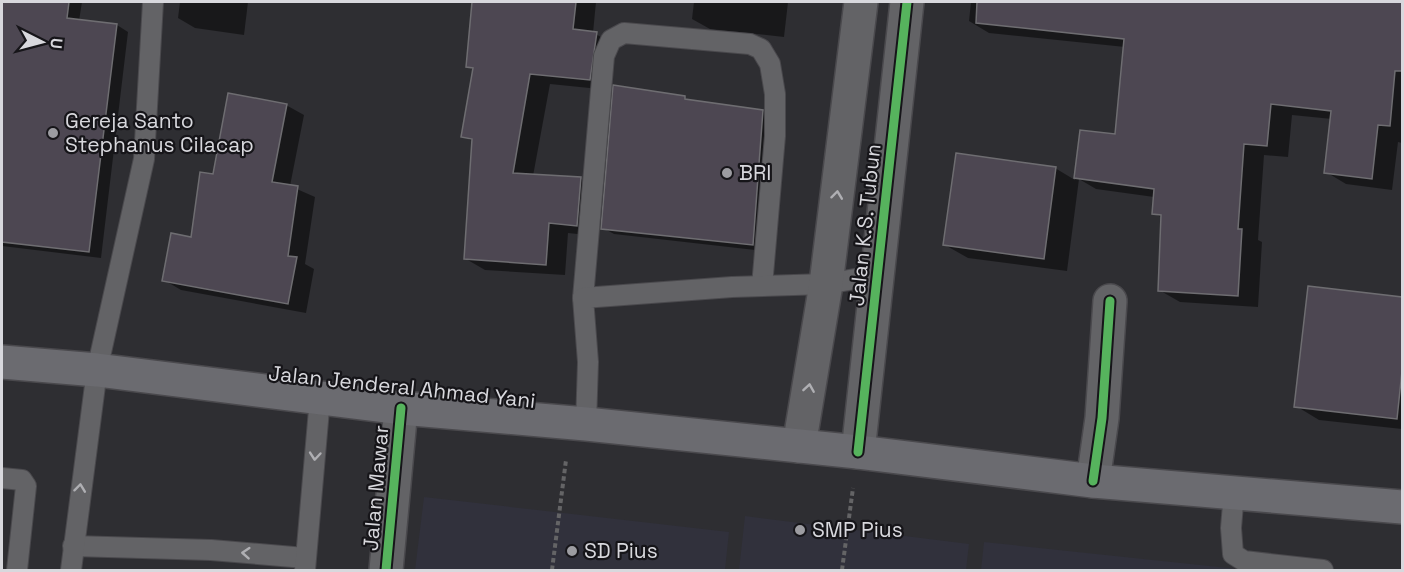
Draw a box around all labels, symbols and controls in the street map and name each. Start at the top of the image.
north arrow [12,12,72,72]
text: U [45,37,67,50]
place label: Gereja Santo Stephanus Cilacap [65,107,254,158]
marker: Gereja Santo Stephanus Cilacap [46,126,60,140]
street label: Jalan K.S. Tubun [843,143,886,307]
place label: BRI [739,159,771,186]
marker: BRI [720,166,734,180]
one-way arrow [830,191,843,200]
street label: Jalan Jenderal Ahmad Yani [267,359,537,414]
one-way arrow [802,384,814,393]
street label: Jalan Mawar [357,424,394,552]
one-way arrow [309,451,322,460]
one-way arrow [73,483,86,492]
place label: SMP Pius [812,516,903,543]
marker: SMP Pius [793,523,807,537]
place label: SD Pius [584,537,658,564]
marker: SD Pius [565,544,579,558]
one-way arrow [242,547,251,560]

